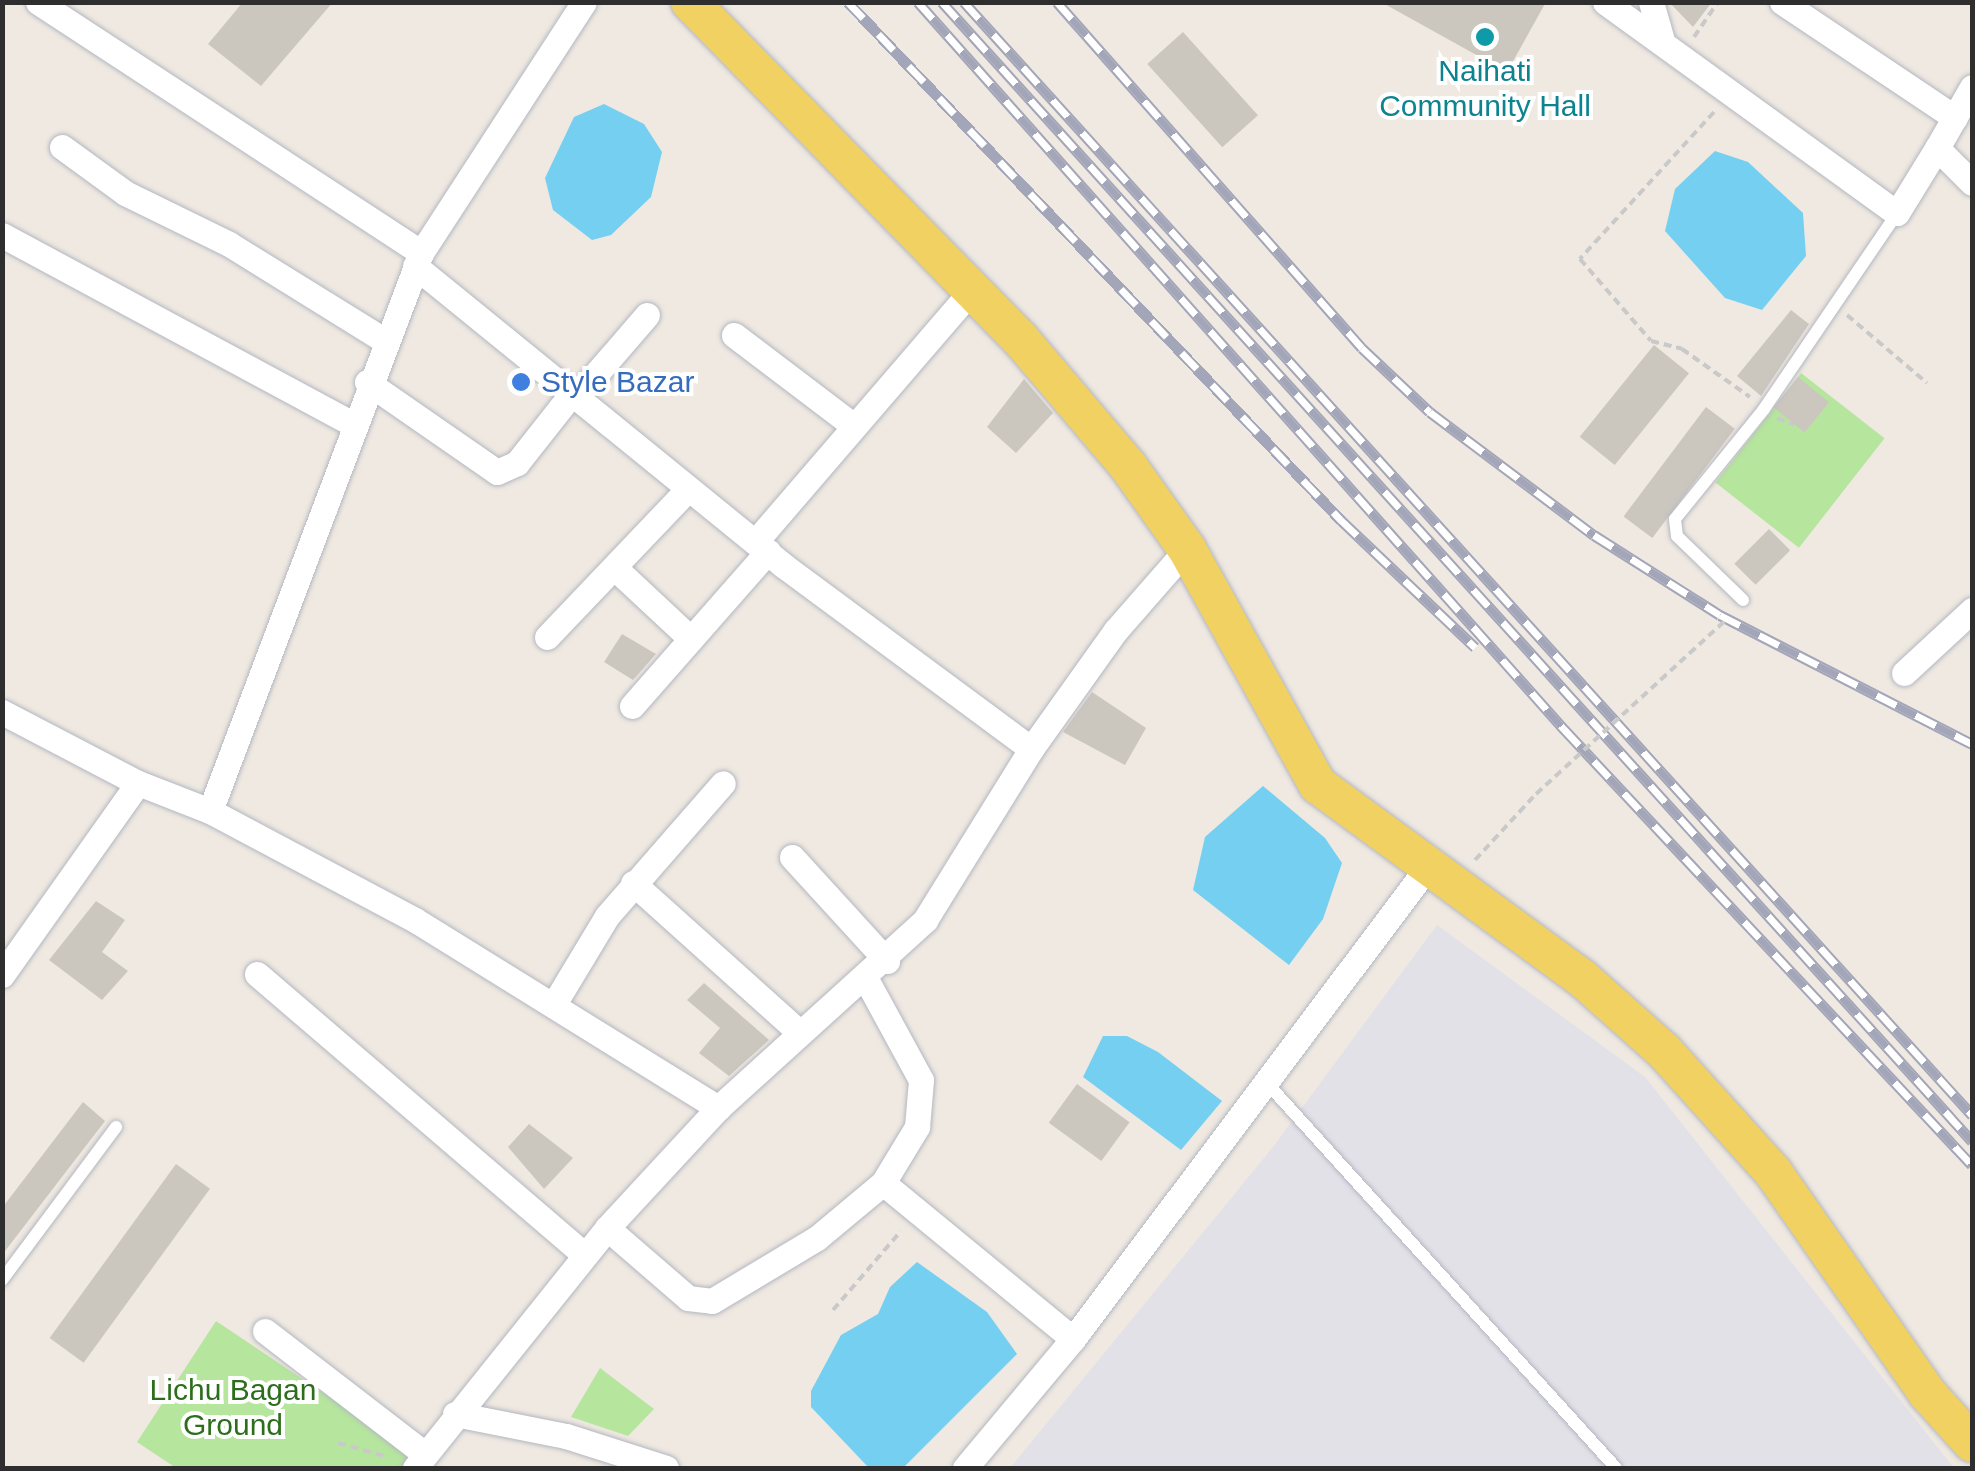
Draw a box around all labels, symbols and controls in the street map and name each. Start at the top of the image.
marker: Naihati Community Hall [1474,26,1496,48]
place label: Naihati Community Hall [1379,53,1591,124]
place label: Style Bazar [541,364,694,400]
marker: Style Bazar [510,371,532,393]
park label: Lichu Bagan Ground [150,1372,316,1442]

